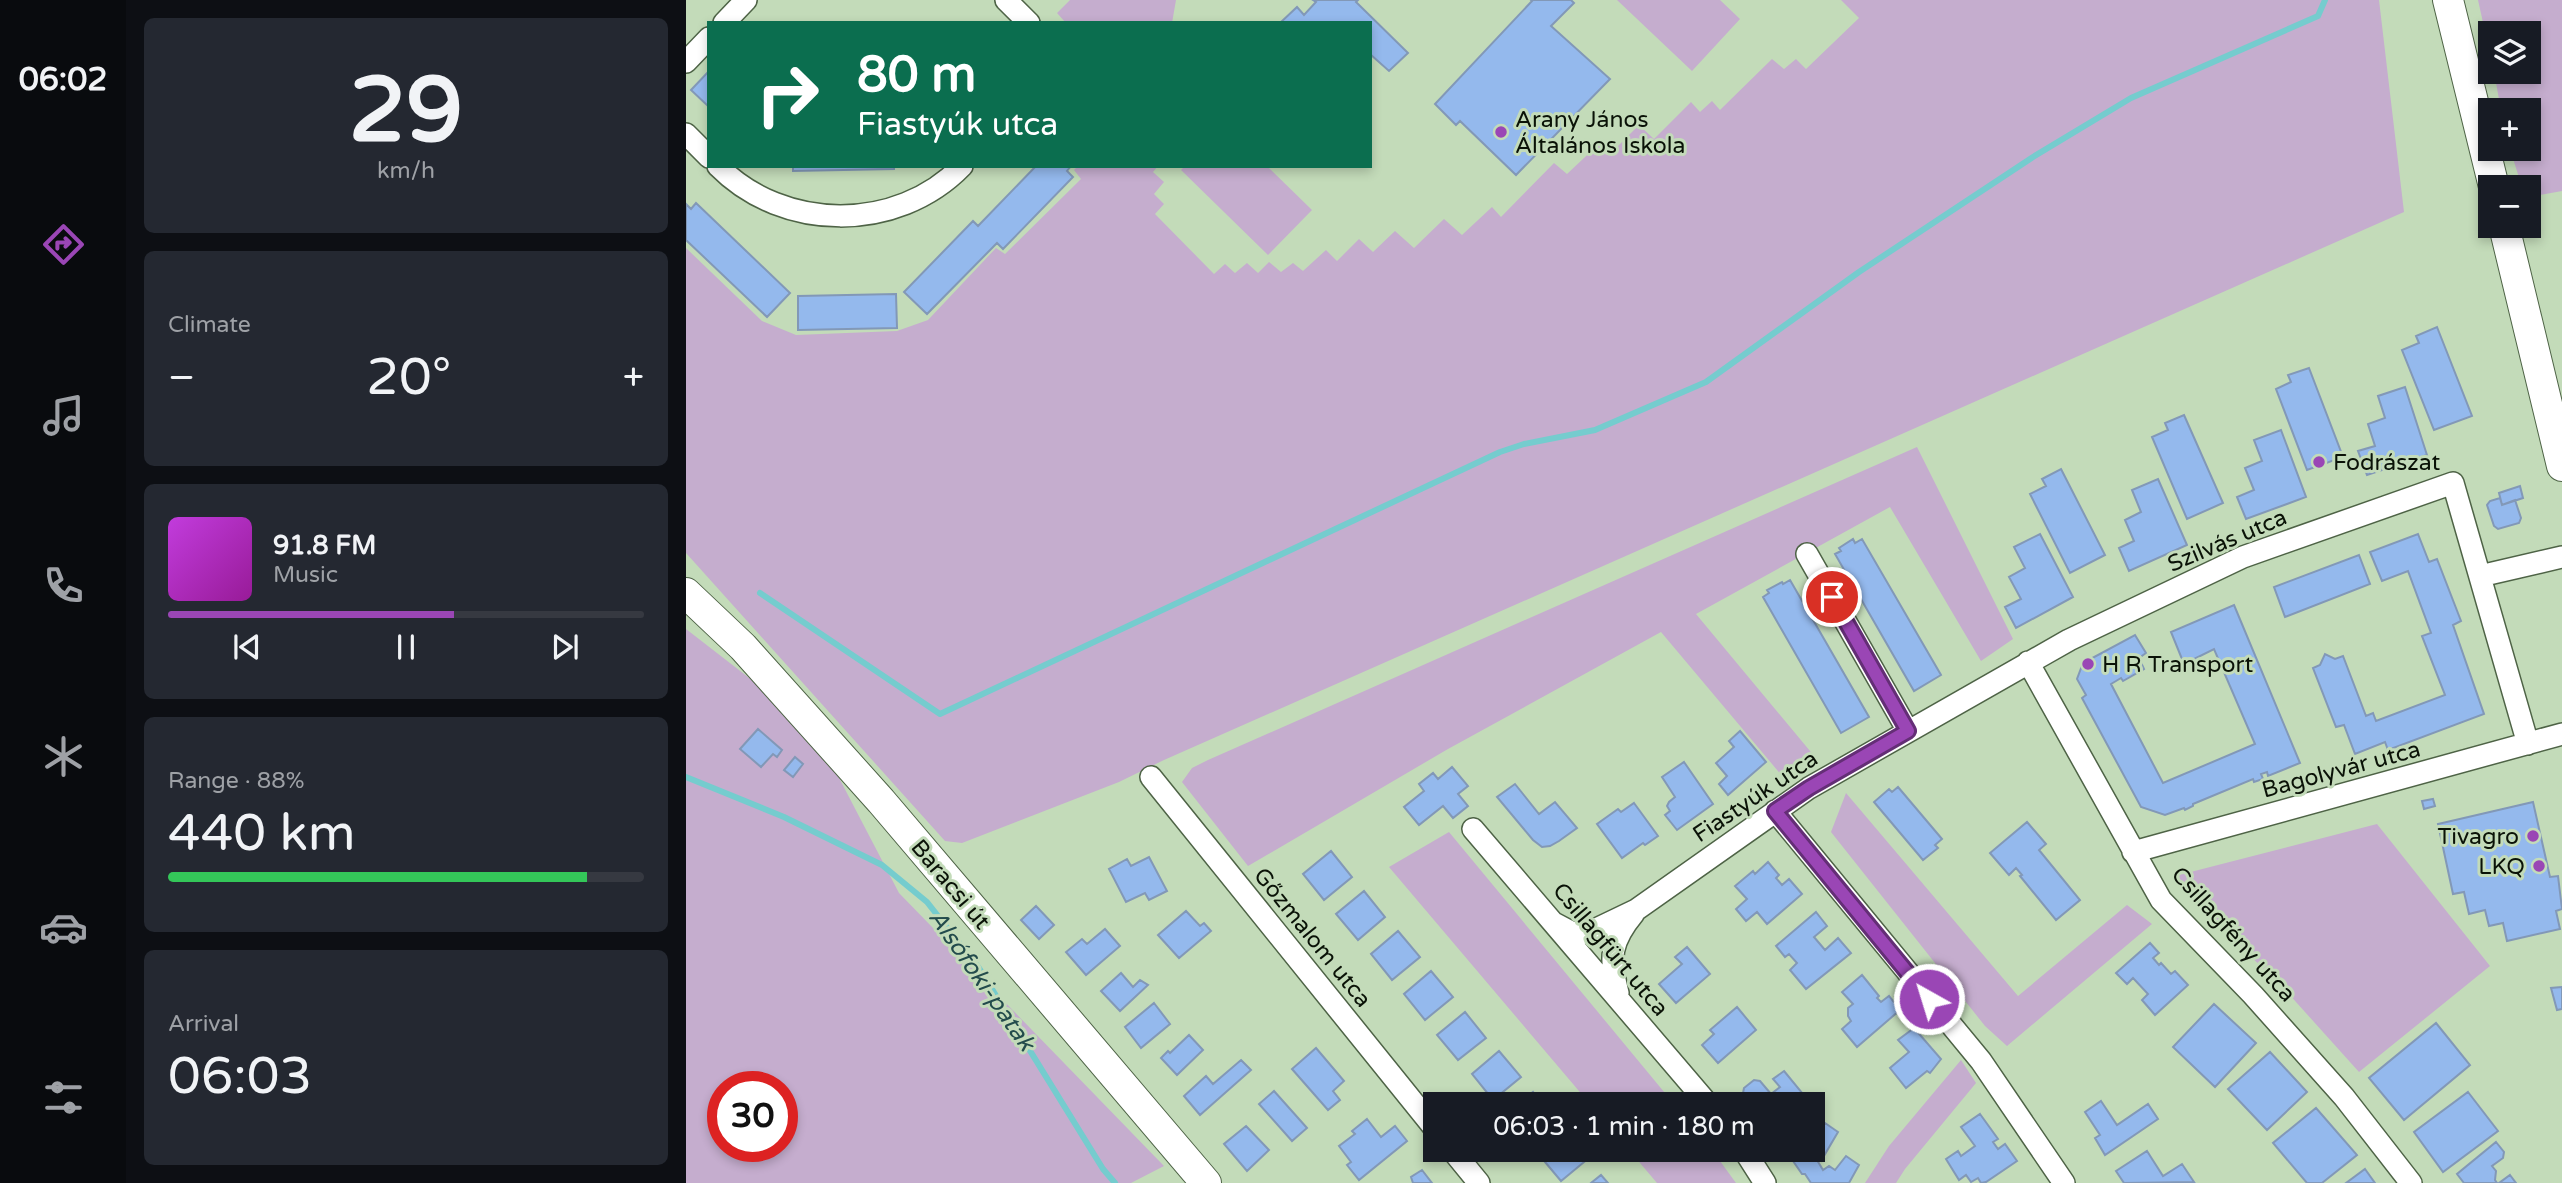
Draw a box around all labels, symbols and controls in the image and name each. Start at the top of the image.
map controls [2478,21,2541,238]
button: layers [2478,21,2541,84]
text: 80 m [857,46,976,105]
icon: right [742,49,833,140]
text: 29 [349,56,463,166]
text: 06:02 [19,61,107,99]
button: + [2478,98,2541,161]
text: Fiastyúk utca [857,106,1058,144]
place label: Arany János Általános Iskola [1515,106,1685,160]
marker: Arany János Általános Iskola [1493,124,1509,140]
text: km/h [377,157,435,185]
button: − [2478,175,2541,238]
icon: directions [39,220,88,269]
text: Climate [168,311,251,339]
text: 20° [366,346,451,409]
text: − [168,355,195,401]
text: + [623,355,644,401]
icon: music [39,391,88,440]
place label: Fodrászat [2333,449,2440,477]
marker: Fodrászat [2311,454,2327,470]
street label: Szilvás utca [2164,503,2291,579]
text: 91.8 FM [273,530,376,561]
icon: phone [39,561,88,610]
text: Music [273,561,338,589]
pin [1802,567,1862,627]
icon: arrive [1813,578,1851,616]
icon: previous [228,628,266,666]
icon: pause [387,628,425,666]
icon: next [546,628,584,666]
place label: H R Transport [2102,651,2253,679]
marker: H R Transport [2080,656,2096,672]
icon: climate [39,732,88,781]
street label: Bagolyvár utca [2259,735,2424,805]
street label: Fiastyúk utca [1688,745,1823,849]
text: Range · 88% [168,767,304,795]
text: 440 km [168,802,356,865]
place label: Tivagro [2438,823,2519,851]
marker: Tivagro [2525,828,2541,844]
street label: Baracsi út [905,834,996,935]
place label: LKQ [2478,853,2525,881]
marker: LKQ [2531,858,2547,874]
street label: Csillagfény utca [2165,861,2301,1008]
street label: Gőzmalom utca [1247,862,1377,1013]
street label: Csillagfürt utca [1546,877,1674,1022]
icon: car [39,903,88,952]
water label: Alsófoki-patak [922,904,1042,1058]
position arrow [1892,962,1966,1036]
text: Arrival [168,1010,239,1038]
text: 06:03 [168,1045,312,1108]
speed limit sign: 30 [707,1071,798,1162]
icon: filters [39,1073,88,1122]
text: 06:03 · 1 min · 180 m [1493,1111,1755,1142]

